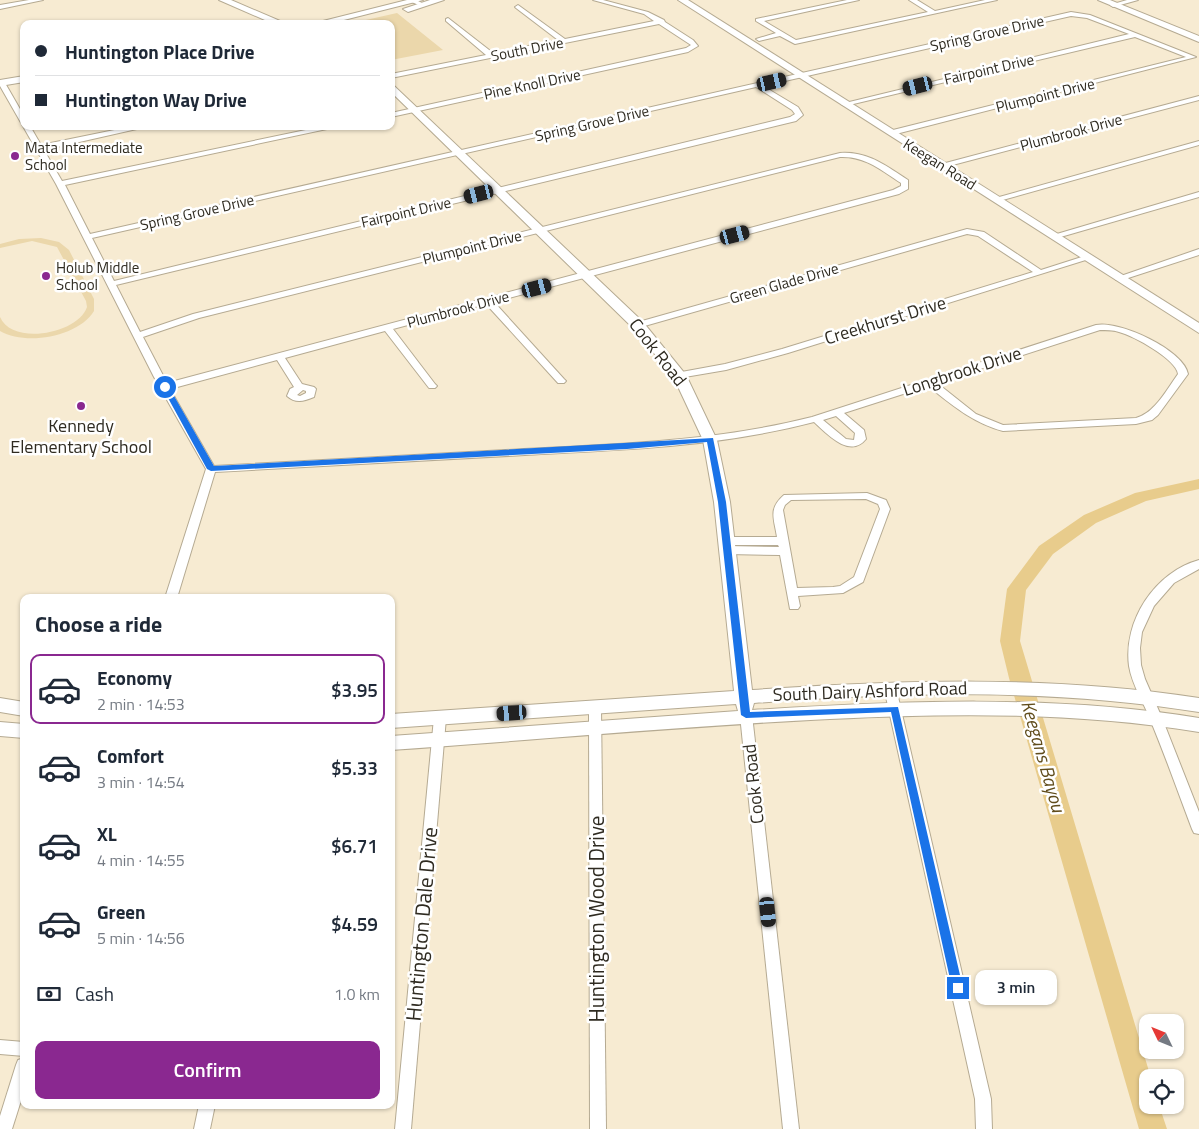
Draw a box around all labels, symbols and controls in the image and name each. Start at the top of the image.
street label: Spring Grove Drive [928,9,1046,57]
street label: South Drive [489,31,565,67]
text: Huntington Place Drive [65,37,254,66]
street label: Fairpoint Drive [942,47,1036,91]
street label: Pine Knoll Drive [481,62,583,106]
car [755,71,788,93]
street label: Plumpoint Drive [993,72,1097,118]
car [901,75,934,97]
text: Huntington Way Drive [65,85,247,114]
street label: Spring Grove Drive [533,99,651,147]
street label: Plumbrook Drive [1017,107,1125,157]
street label: Keegan Road [899,132,981,196]
place label: Mata Intermediate School [25,136,143,176]
marker: Mata Intermediate School [9,150,21,162]
car [462,183,495,205]
street label: Spring Grove Drive [138,188,256,236]
street label: Fairpoint Drive [359,190,453,234]
street label: Plumpoint Drive [420,224,524,270]
car [718,224,751,246]
place label: Holub Middle School [56,256,139,296]
street label: Green Glade Drive [727,256,841,310]
marker: Holub Middle School [40,270,52,282]
car [520,277,553,299]
street label: Plumbrook Drive [404,284,512,334]
street label: Creekhurst Drive [821,289,949,351]
street label: Cook Road [623,312,693,392]
street label: Longbrook Drive [899,339,1025,403]
route start [154,376,176,398]
marker: Kennedy Elementary School [75,400,87,412]
place label: Kennedy Elementary School [10,412,152,460]
text: Choose a ride [35,607,162,641]
text: Economy [97,663,172,692]
icon: car [37,667,82,712]
street label: South Dairy Ashford Road [772,674,968,708]
text: $3.95 [331,675,378,704]
text: 2 min · 14:53 [97,692,185,716]
water label: Keegans Bayou [1014,697,1074,817]
car [496,704,527,722]
text: Comfort [97,741,164,770]
street label: Cook Road [735,743,771,825]
icon: car [37,745,82,790]
text: $5.33 [331,753,378,782]
text: 3 min · 14:54 [97,770,185,794]
street label: Huntington Wood Drive [580,816,612,1022]
text: XL [97,819,117,848]
icon: car [37,823,82,868]
street label: Huntington Dale Drive [397,825,445,1023]
text: $6.71 [331,831,378,860]
text: 4 min · 14:55 [97,848,185,872]
car [758,896,777,928]
text: Green [97,897,146,926]
icon: car [37,901,82,946]
text: $4.59 [331,909,378,938]
text: 5 min · 14:56 [97,926,185,950]
callout: 3 min [976,970,1058,1006]
text: 3 min [997,975,1035,999]
route end [947,977,969,999]
text: Cash [75,979,114,1008]
icon: cash [35,980,63,1008]
text: 1.0 km [334,982,380,1006]
north arrow [1139,1014,1184,1059]
map controls [1139,1014,1184,1114]
button: Confirm [35,1041,380,1099]
button: locate [1139,1069,1184,1114]

